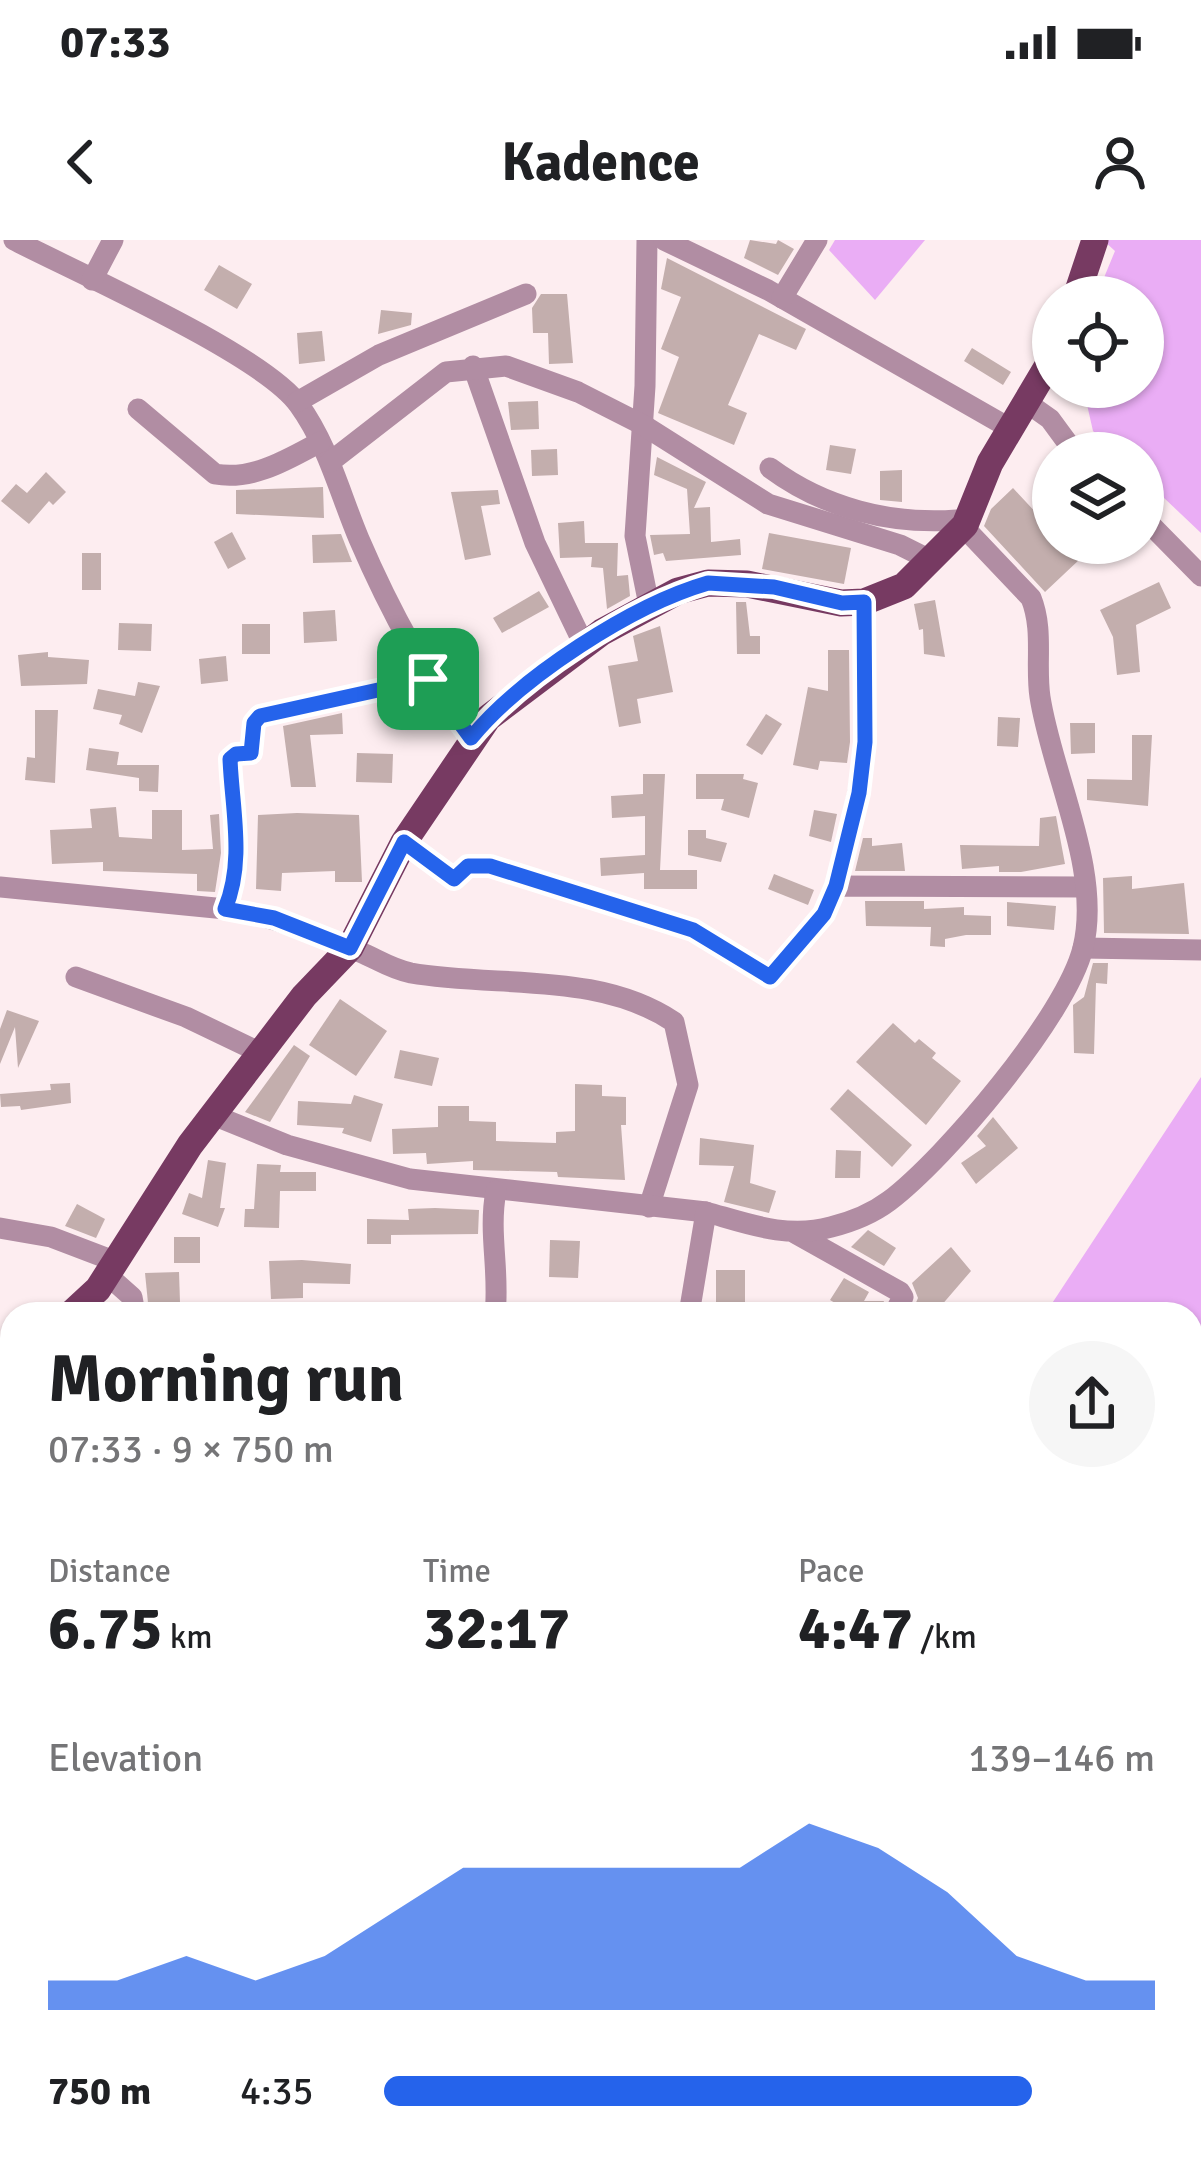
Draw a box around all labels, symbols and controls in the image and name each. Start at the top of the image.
text: 07:33 [60,15,170,70]
icon: back [48,129,114,195]
text: Kadence [501,129,700,196]
icon: person [1087,129,1153,195]
map controls [1032,276,1164,564]
button: locate [1032,276,1164,408]
button: layers [1032,432,1164,564]
pin [377,628,479,730]
icon: arrive [395,646,461,712]
text: Morning run [48,1339,404,1420]
button: share [1029,1341,1155,1467]
text: 07:33 · 9 × 750 m [48,1425,334,1473]
text: Distance [48,1551,171,1592]
text: Time [423,1551,491,1592]
text: Pace [798,1551,864,1592]
text: 6.75 [48,1592,162,1666]
text: 32:17 [423,1592,570,1666]
text: 4:47 [798,1592,913,1666]
text: km [162,1617,213,1658]
text: /km [913,1617,977,1658]
text: Elevation [48,1734,203,1782]
text: 139–146 m [968,1734,1155,1782]
text: 750 m [48,2067,151,2115]
text: 4:35 [240,2067,314,2115]

